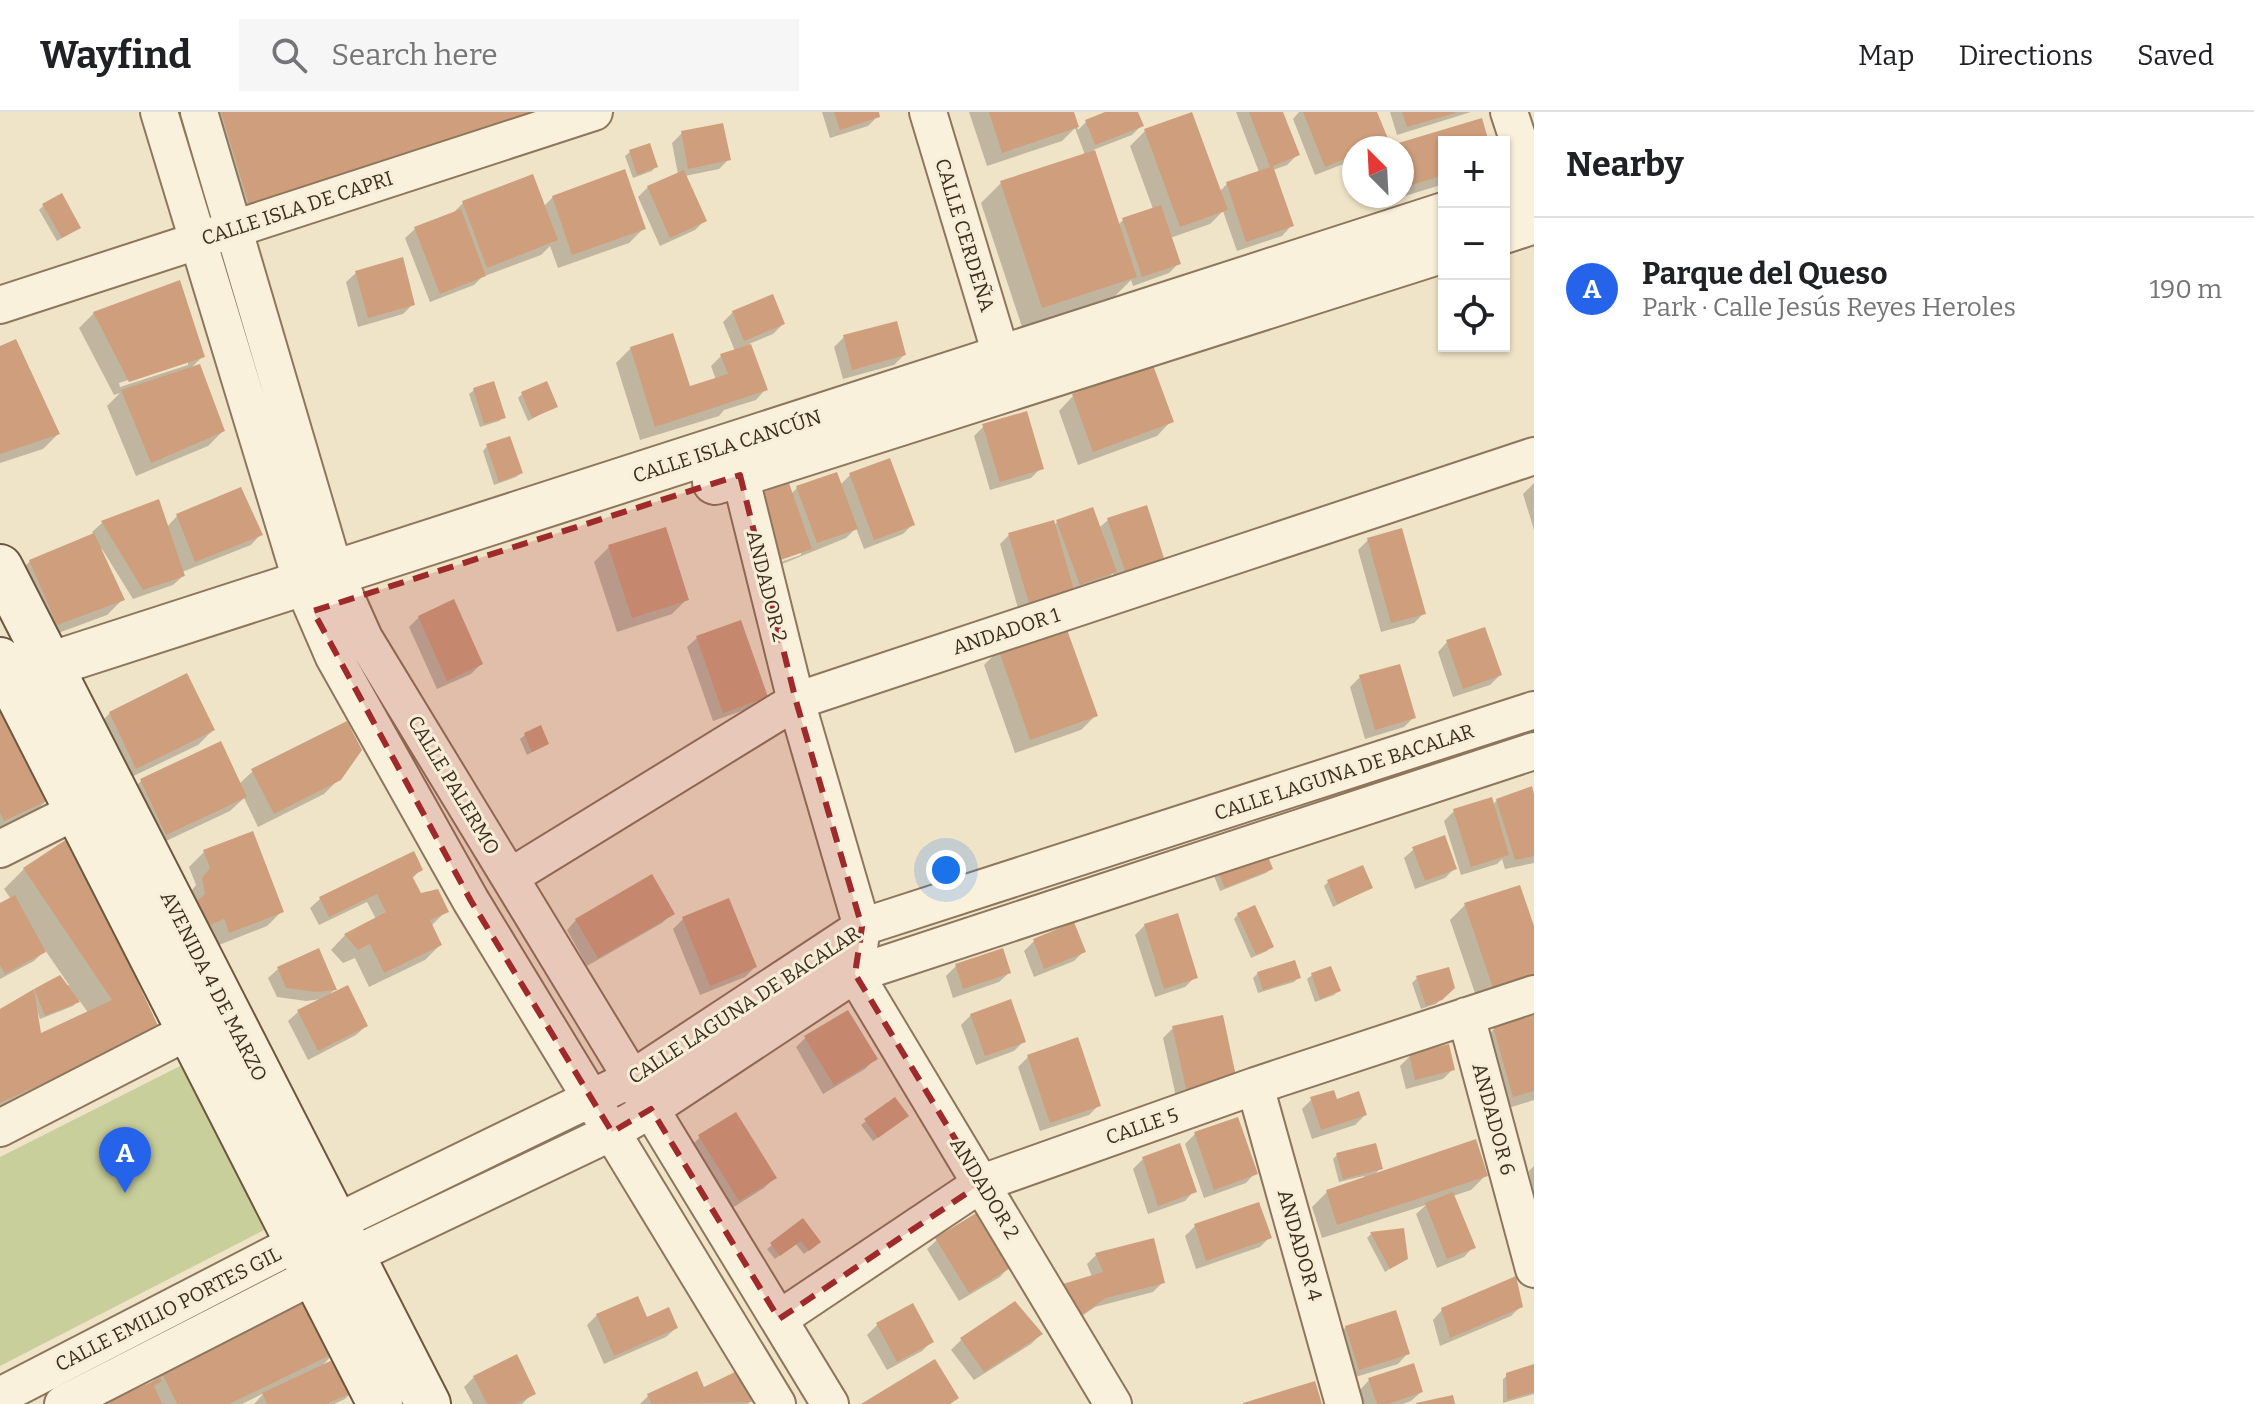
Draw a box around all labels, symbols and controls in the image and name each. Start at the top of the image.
search box [239,19,799,91]
text: Wayfind [40,32,191,78]
icon: search [267,33,311,77]
text: Search here [331,37,498,73]
text: Map [1858,39,1914,72]
text: Directions [1958,39,2093,72]
text: Saved [2137,39,2214,72]
north arrow [1342,136,1414,208]
map controls [1438,136,1510,352]
button: + [1438,136,1510,208]
text: Nearby [1566,144,1684,185]
street label: CALLE CERDEÑA [930,155,1000,315]
street label: CALLE ISLA DE CAPRI [198,166,396,250]
button: − [1438,208,1510,280]
text: Parque del Queso [1642,256,1887,292]
text: A [1583,274,1601,305]
text: 190 m [2150,274,2222,305]
button: locate [1438,280,1510,352]
text: Park · Calle Jesús Reyes Heroles [1642,292,2016,323]
street label: CALLE ISLA CANCÚN [630,404,824,488]
street label: ANDADOR 2 [742,528,792,644]
street label: ANDADOR 1 [949,602,1063,660]
street label: CALLE PALERMO [403,711,505,859]
street label: CALLE LAGUNA DE BACALAR [1211,719,1477,825]
your location [926,850,966,890]
street label: AVENIDA 4 DE MARZO [156,887,272,1085]
street label: CALLE LAGUNA DE BACALAR [624,921,864,1089]
street label: ANDADOR 6 [1468,1060,1520,1178]
street label: CALLE 5 [1103,1102,1181,1150]
pin: A [99,1127,151,1193]
street label: ANDADOR 2 [945,1133,1025,1243]
street label: ANDADOR 4 [1273,1186,1327,1304]
street label: CALLE EMILIO PORTES GIL [51,1241,285,1377]

